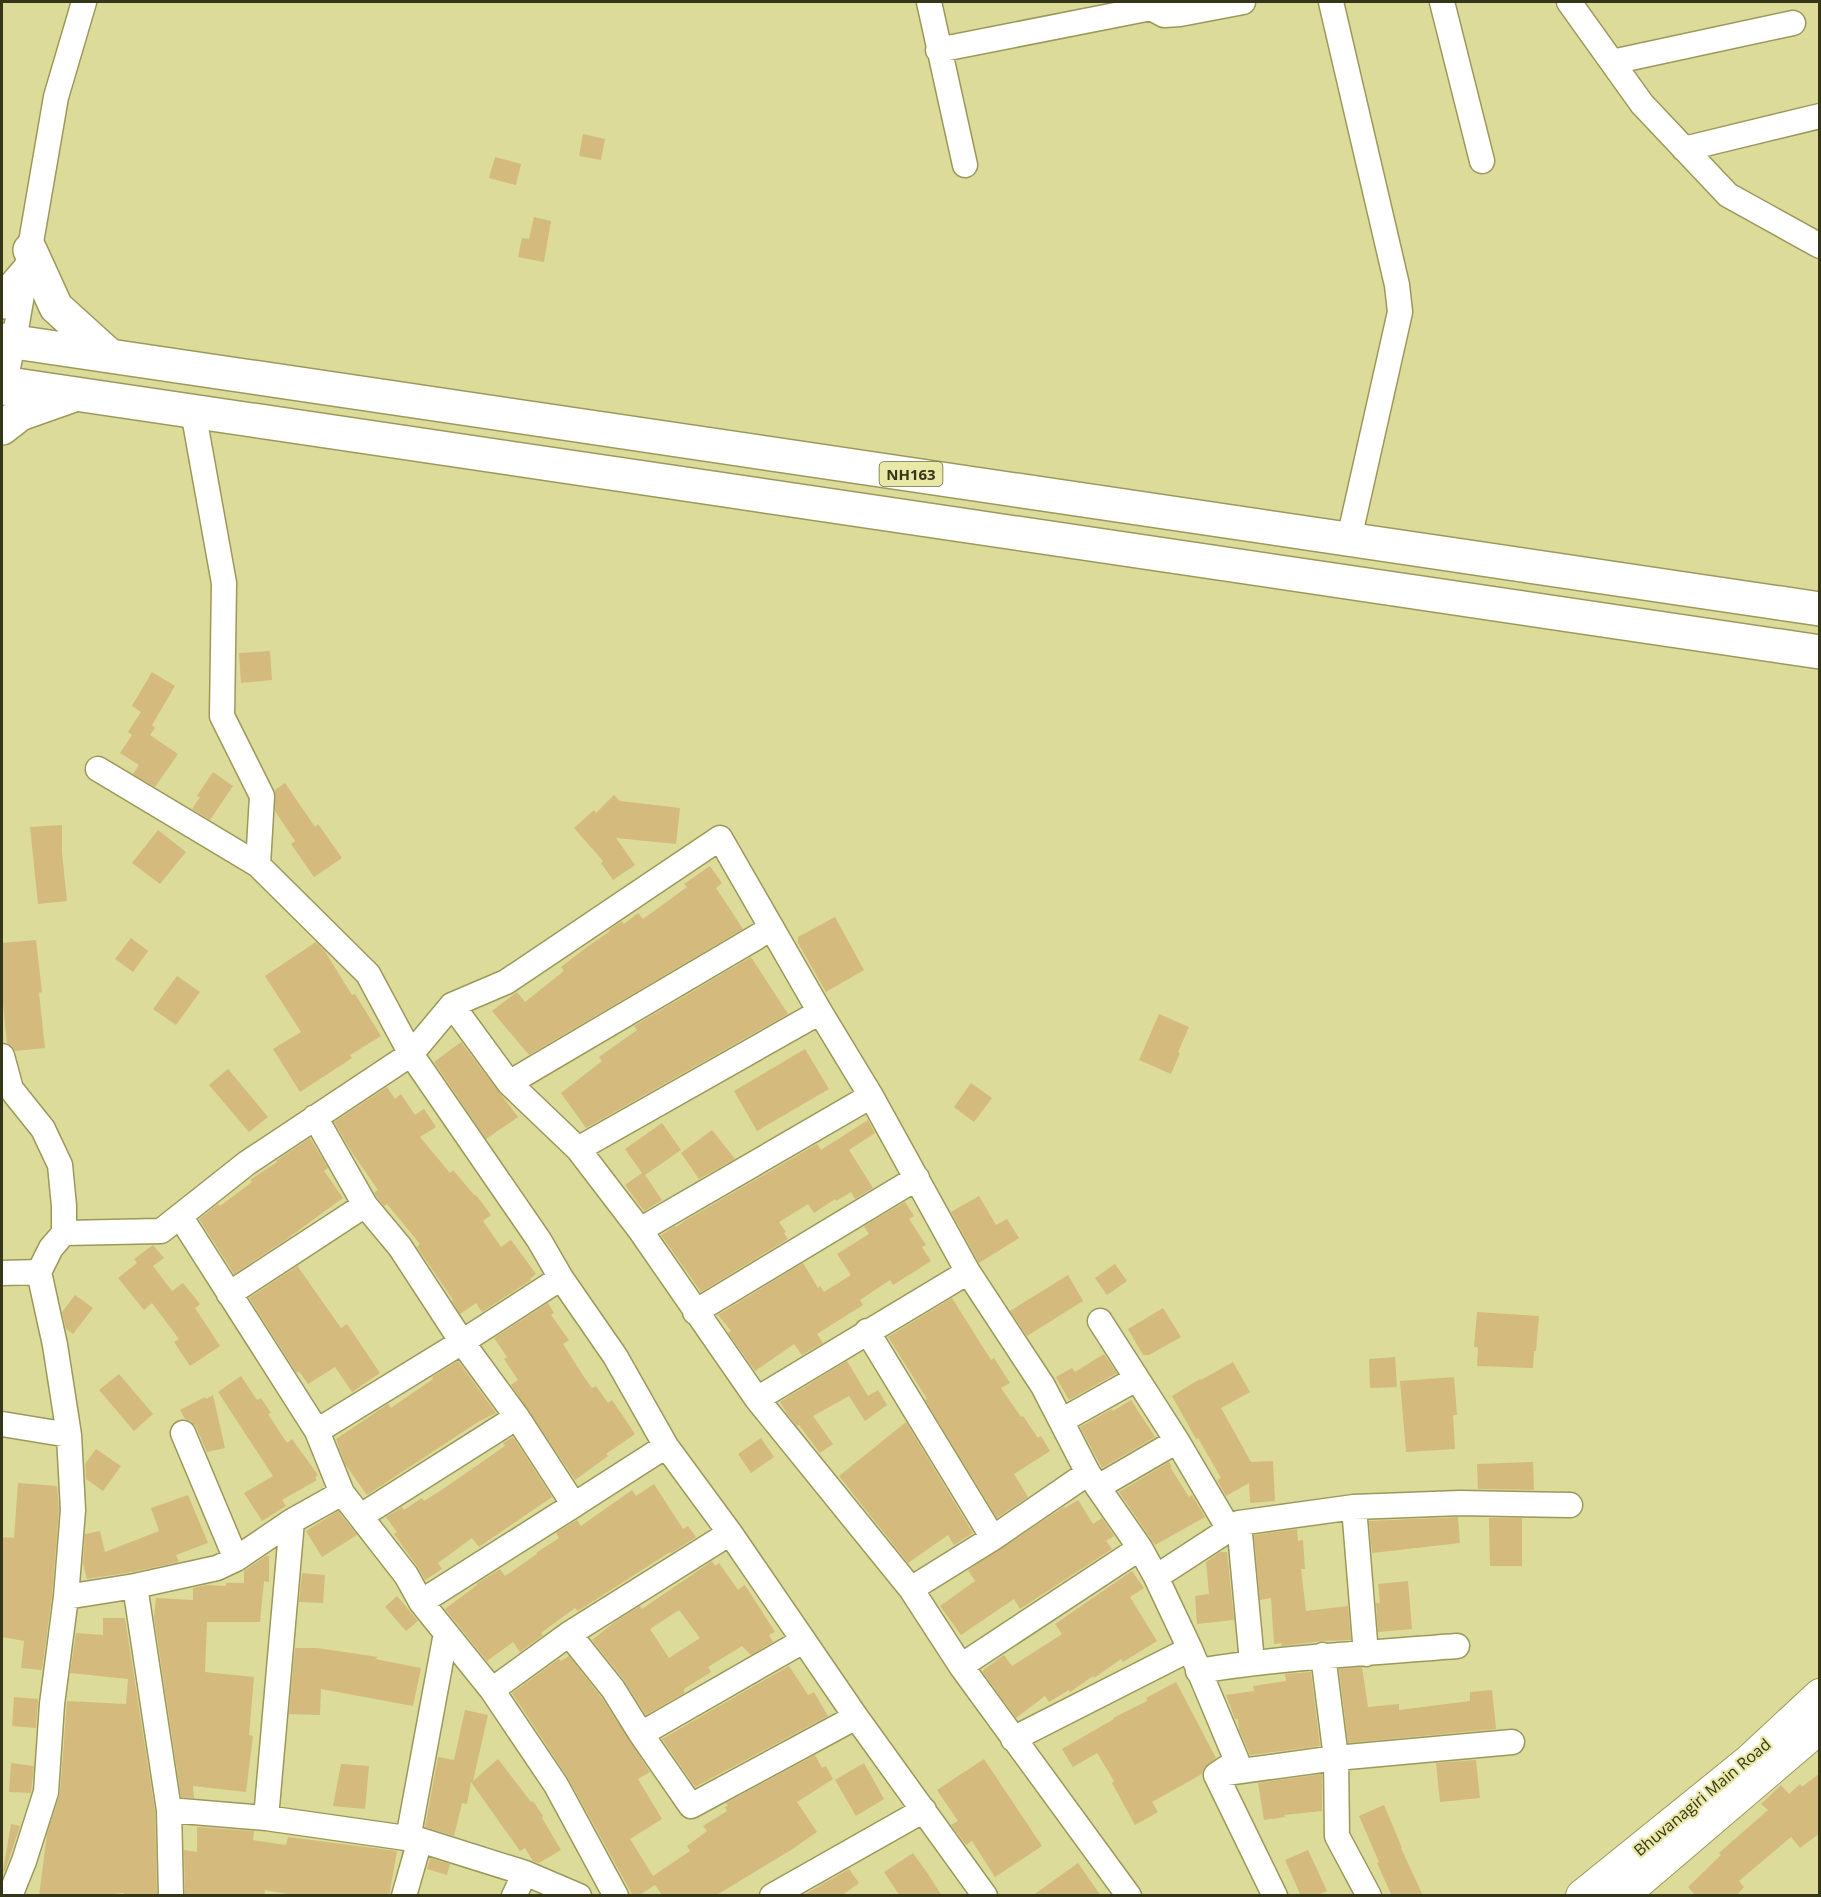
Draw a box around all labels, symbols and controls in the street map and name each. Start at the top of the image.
road number: NH163 [880,462,942,486]
street label: Bhuvanagiri Main Road [1629,1733,1775,1861]

